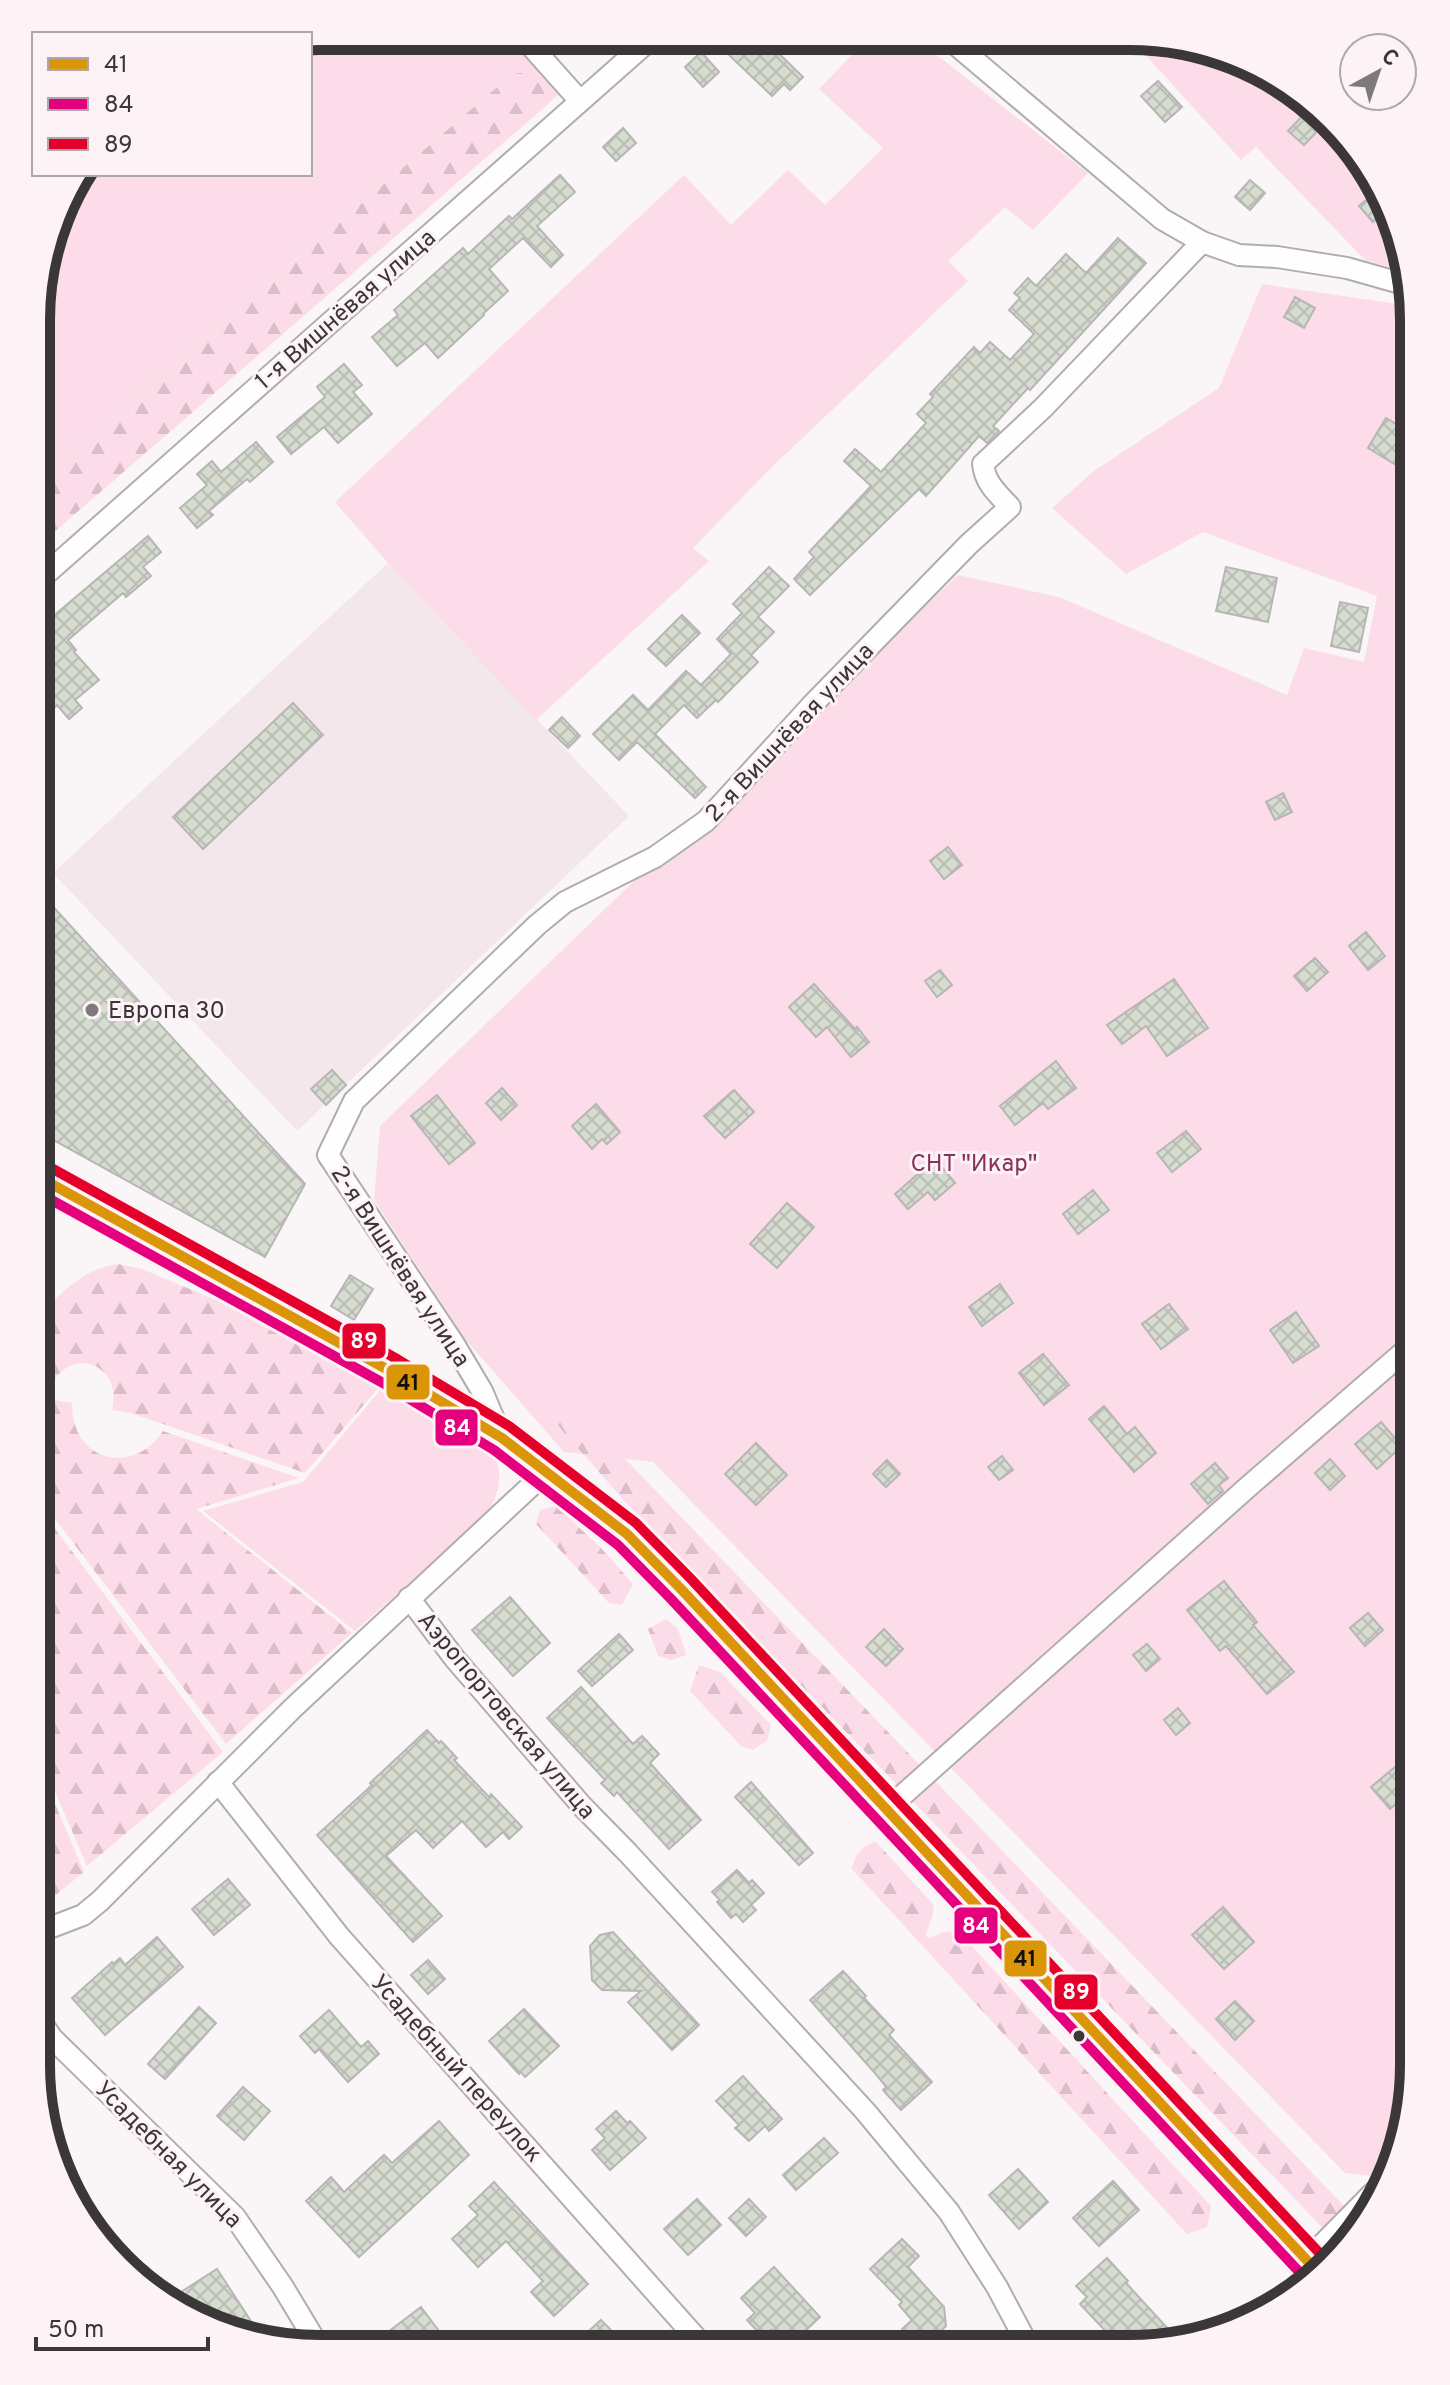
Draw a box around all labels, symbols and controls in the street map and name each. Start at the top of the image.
legend [32,32,312,176]
north arrow [1338,32,1418,112]
text: С [1375,44,1403,73]
text: 41 [104,51,128,81]
text: 84 [104,91,134,121]
text: 89 [104,131,133,161]
street label: 1-я Вишнёвая улица [250,224,443,397]
street label: 2-я Вишнёвая улица [700,637,881,829]
place label: Европа 30 [108,997,225,1027]
marker: Европа 30 [83,1001,101,1019]
park label: СНТ "Икар" [911,1150,1038,1180]
street label: 2-я Вишнёвая улица [323,1161,476,1374]
line badge: 89 [341,1322,387,1360]
text: 89 [350,1329,378,1356]
line badge: 41 [385,1363,431,1401]
text: 41 [397,1371,419,1398]
line badge: 84 [434,1408,479,1447]
text: 84 [443,1416,471,1443]
street label: Аэропортовская улица [410,1606,601,1826]
line badge: 84 [953,1906,999,1945]
text: 84 [962,1914,990,1941]
line badge: 41 [1003,1939,1048,1978]
text: 41 [1014,1947,1036,1974]
street label: Усадебный переулок [363,1969,548,2169]
line badge: 89 [1053,1973,1099,2011]
text: 89 [1062,1980,1090,2007]
unlabelled marker [1071,2028,1087,2044]
street label: Усадебная улица [88,2075,248,2235]
scale bar [36,2301,208,2351]
text: 50 m [48,2316,104,2346]

